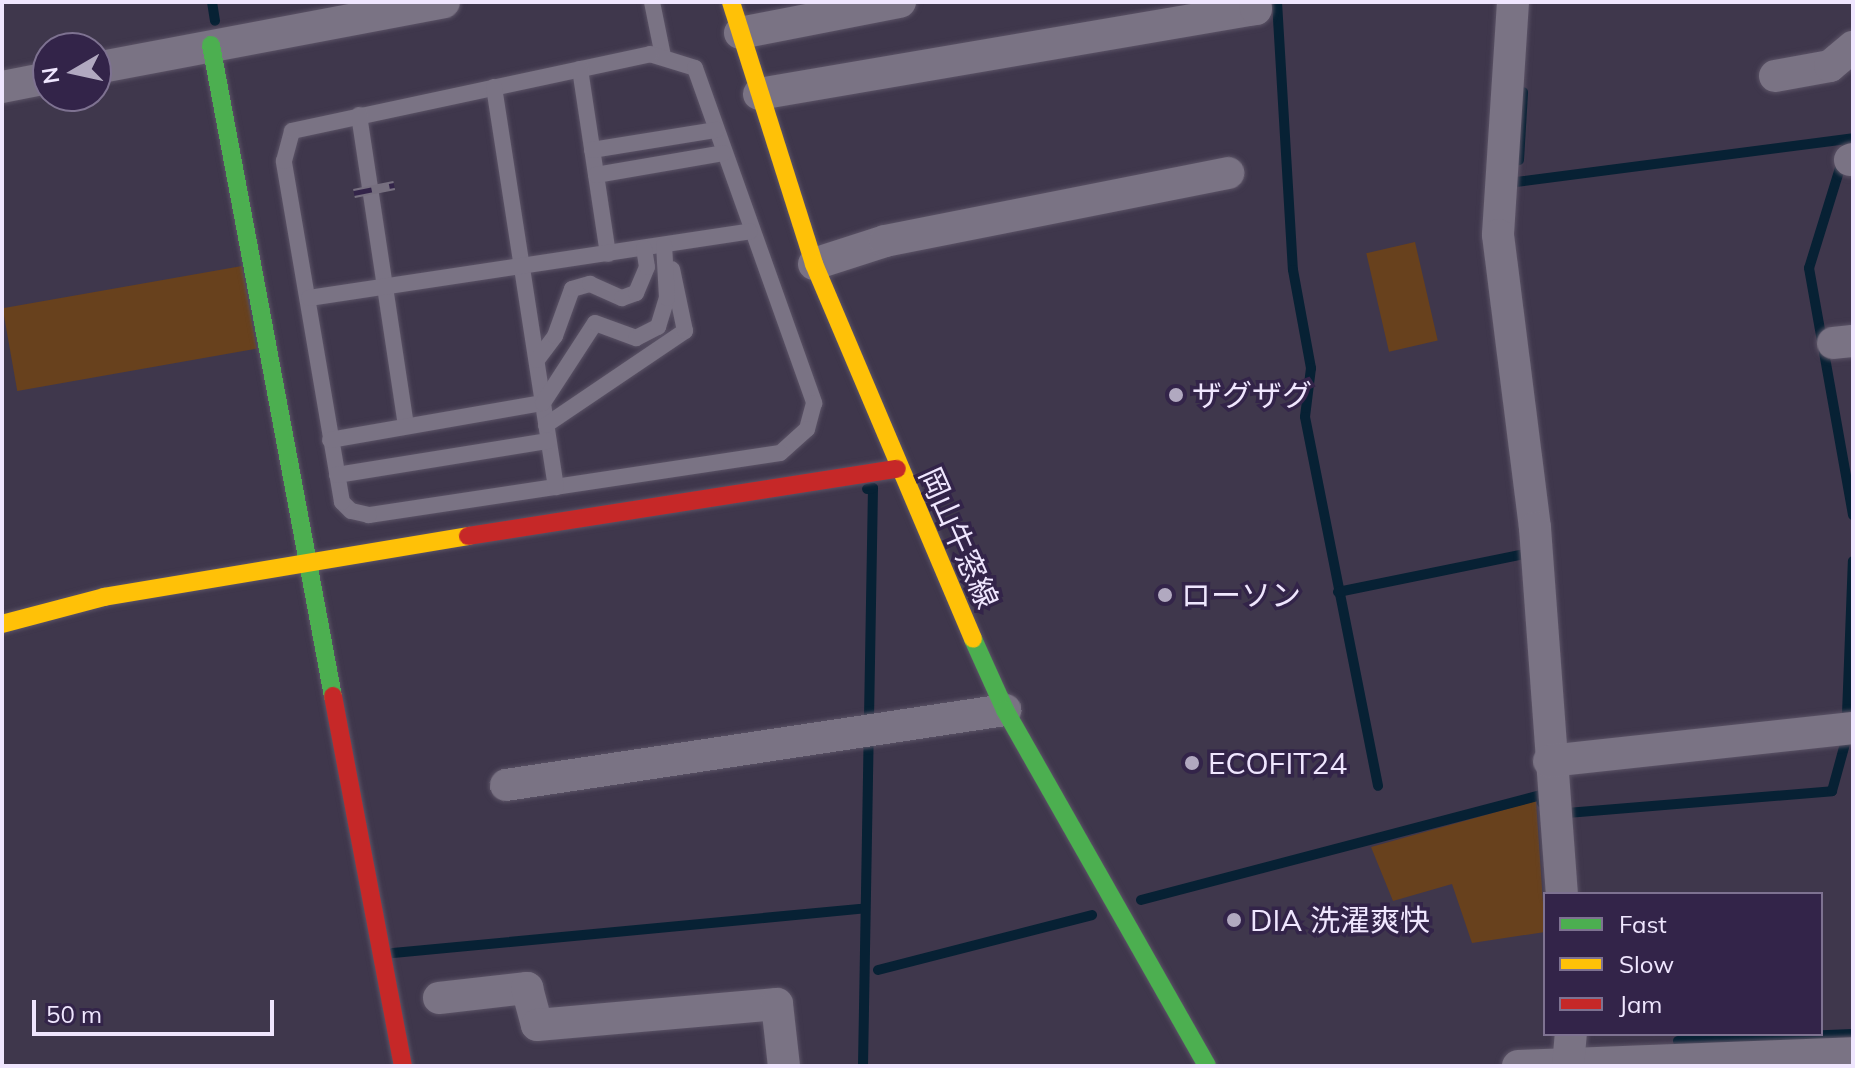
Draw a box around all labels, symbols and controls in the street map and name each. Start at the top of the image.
north arrow [32,32,112,112]
text: N [35,65,65,86]
place label: ザグザグ [1192,377,1312,413]
marker: ザグザグ [1167,386,1185,404]
street label: 岡山牛窓線 [912,462,1006,614]
place label: ローソン [1181,577,1301,613]
marker: ローソン [1156,586,1174,604]
place label: ECOFIT24 [1208,745,1347,781]
marker: ECOFIT24 [1183,754,1201,772]
legend [1543,892,1823,1036]
place label: DIA 洗濯爽快 [1250,902,1430,938]
text: Fast [1619,909,1667,939]
marker: DIA 洗濯爽快 [1225,911,1243,929]
text: Slow [1619,949,1674,979]
scale bar [36,984,278,1034]
text: Jam [1619,989,1662,1019]
text: 50 m [46,999,102,1029]

